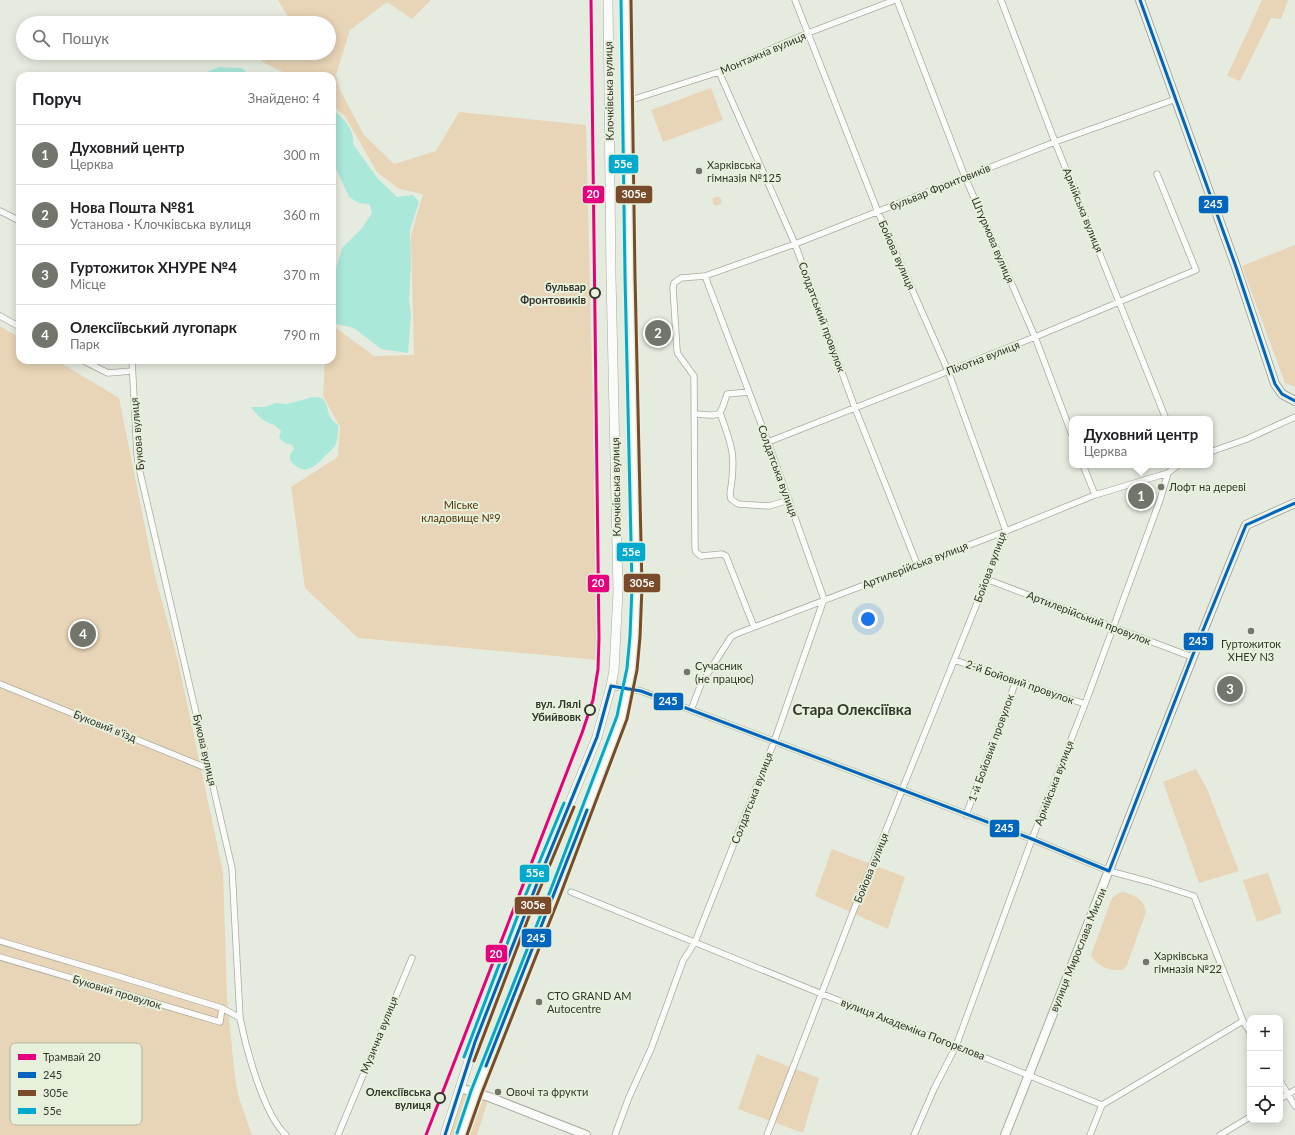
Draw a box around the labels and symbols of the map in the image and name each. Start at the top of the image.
street label: Монтажна вулиця [718,29,808,76]
street label: Клочківська вулиця [601,41,616,141]
line badge: 55е [608,154,639,174]
text: 55е [614,157,632,170]
place label: Харківська гімназія №125 [707,158,781,184]
street label: бульвар Фронтовиків [888,160,992,213]
marker: Харківська гімназія №125 [694,166,704,176]
street label: Армійська вулиця [1061,166,1106,254]
line badge: 20 [582,185,605,204]
line badge: 305e [615,185,653,204]
text: 20 [587,187,600,200]
text: 305e [621,187,647,200]
street label: Штурмова вулиця [969,195,1017,285]
line badge: 245 [1198,195,1229,214]
text: 245 [1203,197,1223,210]
street label: Бойова вулиця [876,218,919,292]
street label: Солдатський провулок [796,260,849,374]
place label: бульвар Фронтовиків [520,280,586,306]
marker: бульвар Фронтовиків [589,287,601,299]
pin: 2 [645,318,671,348]
street label: Піхотна вулиця [944,338,1021,377]
street label: Букова вулиця [127,397,146,471]
street label: Солдатська вулиця [756,423,801,519]
street label: Клочківська вулиця [608,437,623,537]
place label: Лофт на дереві [1168,480,1246,493]
pin: 1 [1128,481,1154,511]
marker: Лофт на дереві [1156,482,1166,492]
park label: Міське кладовище №9 [421,498,501,524]
street label: Бойова вулиця [971,530,1008,604]
street label: Артилерійська вулиця [860,538,970,591]
line badge: 55е [616,542,646,562]
text: 55е [622,545,640,558]
line badge: 305e [623,573,661,593]
line badge: 20 [587,574,610,593]
text: 20 [592,576,605,589]
text: 305e [629,576,655,589]
street label: Артилерійський провулок [1025,588,1153,647]
your location [858,609,878,629]
pin: 4 [70,619,96,649]
marker: Гуртожиток ХНЕУ N3 [1246,626,1256,636]
line badge: 245 [1183,632,1214,651]
text: 245 [1188,634,1208,647]
place label: Гуртожиток ХНЕУ N3 [1221,637,1281,663]
street label: 2-й Бойовий провулок [964,657,1076,706]
place label: Сучасник (не працює) [695,659,754,685]
marker: Сучасник (не працює) [682,667,692,677]
pin: 3 [1217,674,1243,704]
line badge: 245 [653,692,684,711]
street label: 1-й Бойовий провулок [965,692,1016,803]
text: 245 [658,694,678,707]
place label: вул. Лялі Убийвовк [531,697,581,723]
district label: Стара Олексіївка [792,700,912,718]
marker: вул. Лялі Убийвовк [584,704,596,716]
street label: Буковий в'їзд [72,707,139,744]
street label: Букова вулиця [191,713,220,787]
street label: Армійська вулиця [1031,738,1076,827]
street label: Солдатська вулиця [728,750,775,845]
line badge: 245 [989,819,1020,838]
text: 245 [994,821,1014,834]
street label: Бойова вулиця [851,831,891,905]
line badge: 55е [519,864,550,883]
text: 55е [526,866,544,879]
street label: вулиця Мирослава Мисли [1047,886,1108,1014]
line badge: 305e [514,896,552,915]
text: 305e [520,898,546,911]
line badge: 245 [521,928,552,948]
text: 245 [526,931,546,944]
line badge: 20 [485,944,508,963]
text: 20 [490,947,503,960]
place label: Харківська гімназія №22 [1154,949,1222,975]
marker: Харківська гімназія №22 [1141,957,1151,967]
street label: Буковий провулок [71,972,163,1011]
place label: СТО GRAND AM Autocentre [547,989,631,1015]
street label: Музична вулиця [357,994,400,1075]
street label: вулиця Академіка Погорєлова [839,995,987,1062]
marker: СТО GRAND AM Autocentre [534,997,544,1007]
legend [10,1043,142,1125]
text: Трамвай 20 [43,1050,101,1063]
text: 245 [43,1068,62,1081]
place label: Олексіївська вулиця [366,1085,431,1111]
place label: Овочі та фрукти [506,1085,588,1098]
text: 305e [43,1086,68,1099]
marker: Овочі та фрукти [493,1087,503,1097]
marker: Олексіївська вулиця [434,1092,446,1104]
text: 55е [43,1104,62,1117]

